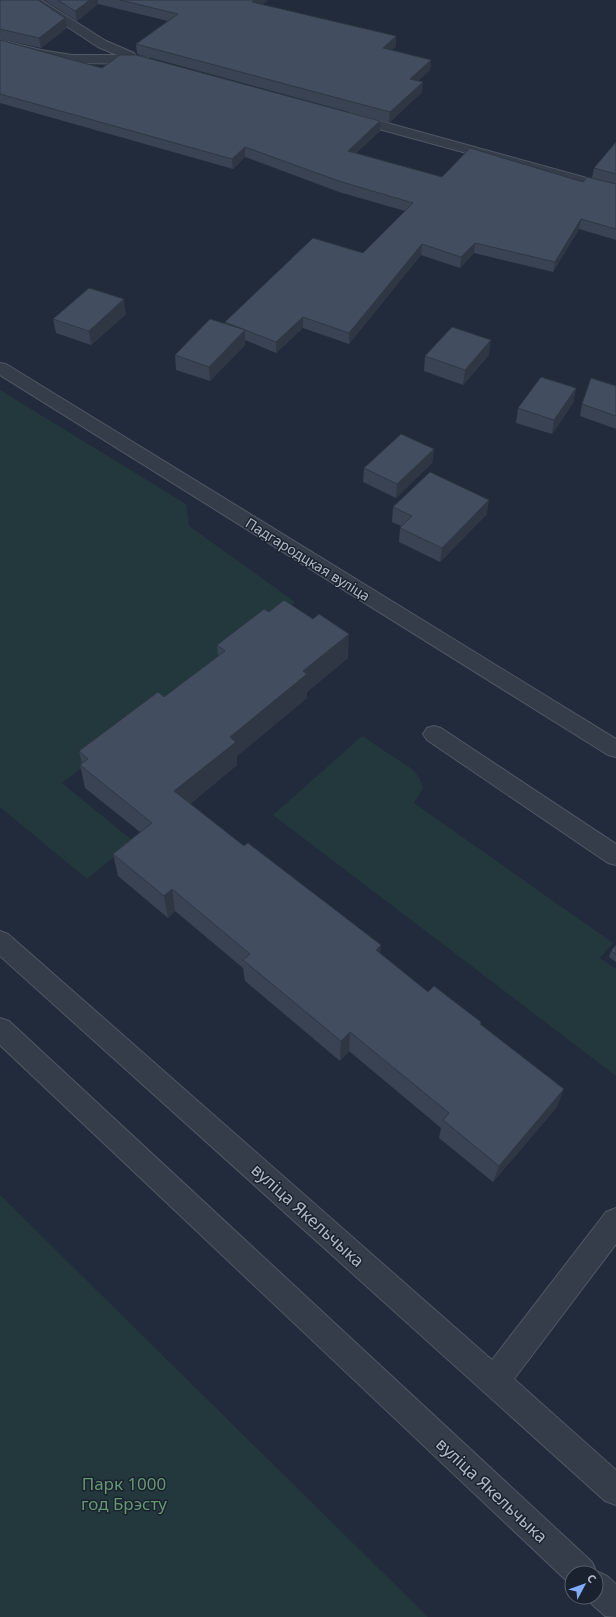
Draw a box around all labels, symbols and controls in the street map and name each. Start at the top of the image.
street label: Падгародцкая вуліца [242,513,374,605]
street label: вуліца Якельчыка [247,1158,369,1272]
street label: вуліца Якельчыка [431,1432,553,1548]
park label: Парк 1000 год Брэсту [81,1472,167,1515]
north arrow [564,1565,604,1605]
text: С [584,1571,600,1586]

